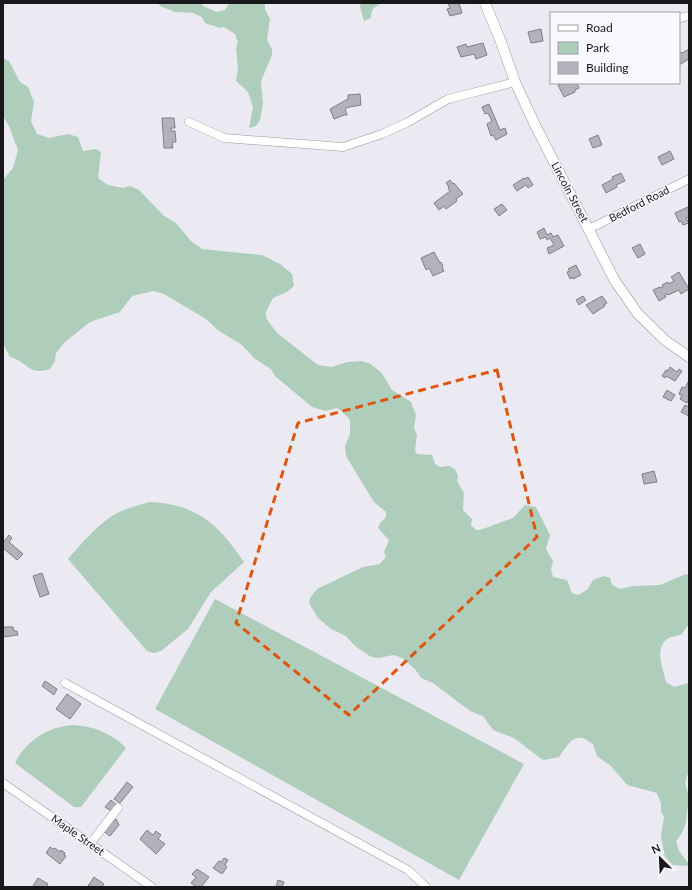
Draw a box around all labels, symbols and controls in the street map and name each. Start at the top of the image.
legend [550,12,680,84]
text: Road [586,20,613,35]
text: Park [586,40,610,55]
text: Building [586,60,629,75]
street label: Lincoln Street [549,159,592,224]
street label: Bedford Road [606,183,671,224]
street label: Maple Street [49,812,107,858]
north arrow [640,838,680,878]
text: N [649,841,662,856]

